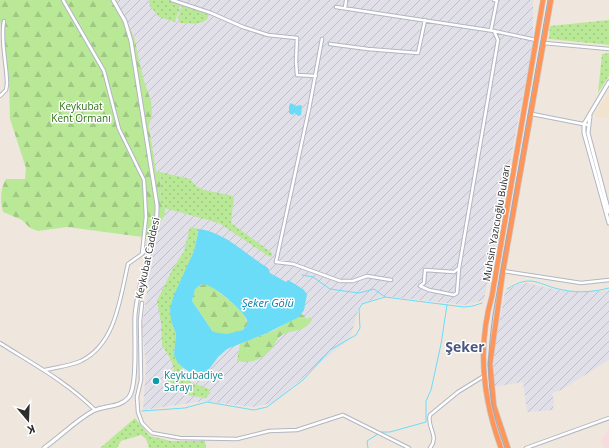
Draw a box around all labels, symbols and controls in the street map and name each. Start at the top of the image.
park label: Keykubat Kent Ormanı [51,99,111,125]
street label: Muhsin Yazıcıoğlu Bulvarı [479,164,513,282]
street label: Keykubat Caddesi [132,216,162,300]
water label: Şeker Gölü [242,295,294,310]
district label: Şeker [445,337,485,356]
place label: Keykubadiye Sarayı [164,368,223,394]
marker: Keykubadiye Sarayı [151,376,161,386]
north arrow [8,400,48,440]
text: K [25,422,37,438]

